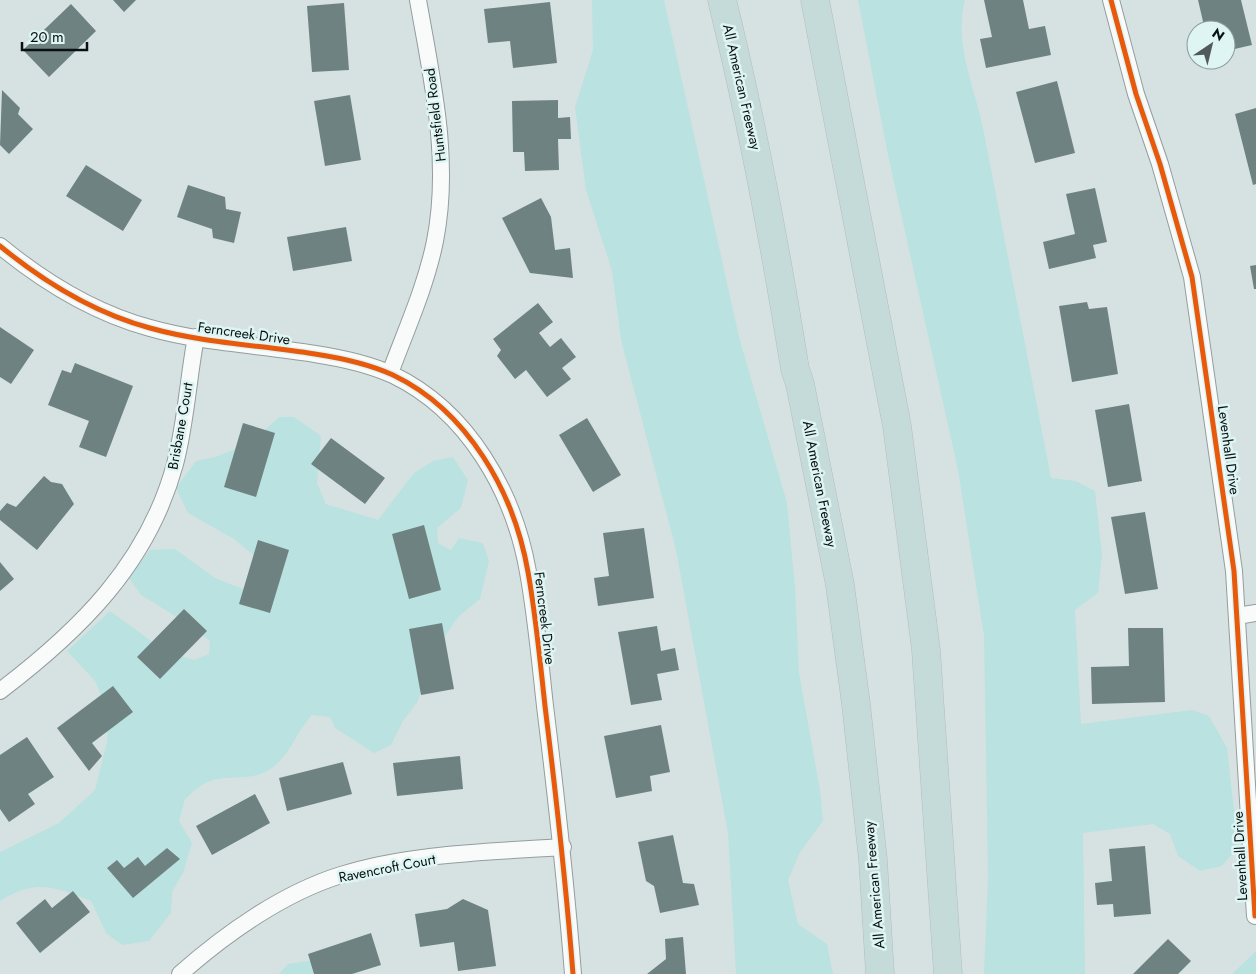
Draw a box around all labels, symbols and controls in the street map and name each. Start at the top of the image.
scale bar [22,20,88,52]
north arrow [1186,20,1236,70]
street label: All American Freeway [718,22,766,153]
text: N [1208,23,1229,46]
text: 20 m [30,26,64,48]
street label: Huntsfield Road [419,67,451,163]
street label: Ferncreek Drive [196,317,292,349]
street label: Brisbane Court [163,380,198,471]
street label: Levenhall Drive [1213,404,1245,496]
street label: All American Freeway [798,419,842,550]
street label: Ferncreek Drive [529,571,561,665]
street label: Levenhall Drive [1228,811,1252,901]
street label: All American Freeway [858,819,890,950]
street label: Ravencroft Court [337,849,438,887]

